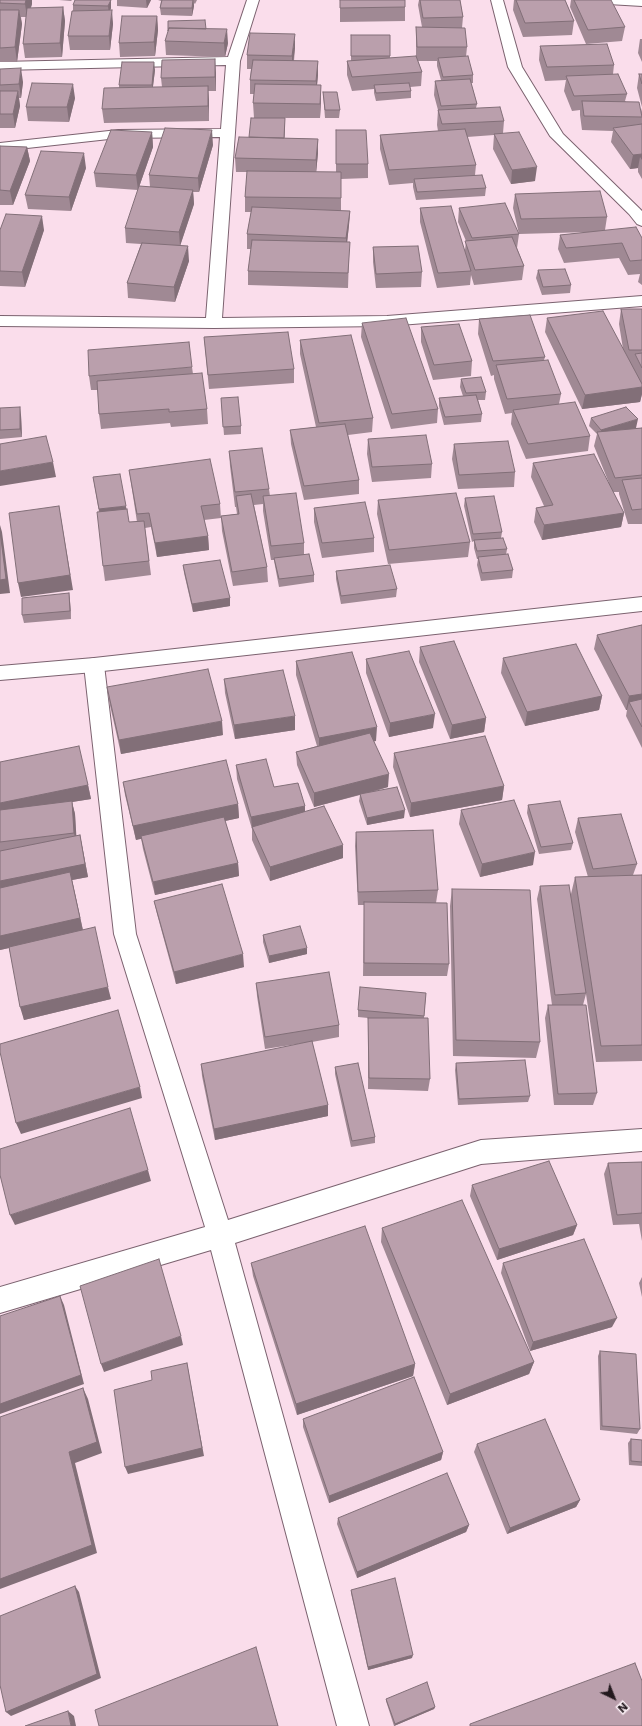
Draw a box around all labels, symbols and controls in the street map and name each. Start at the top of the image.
north arrow [594,1678,634,1718]
text: N [615,1699,630,1715]

